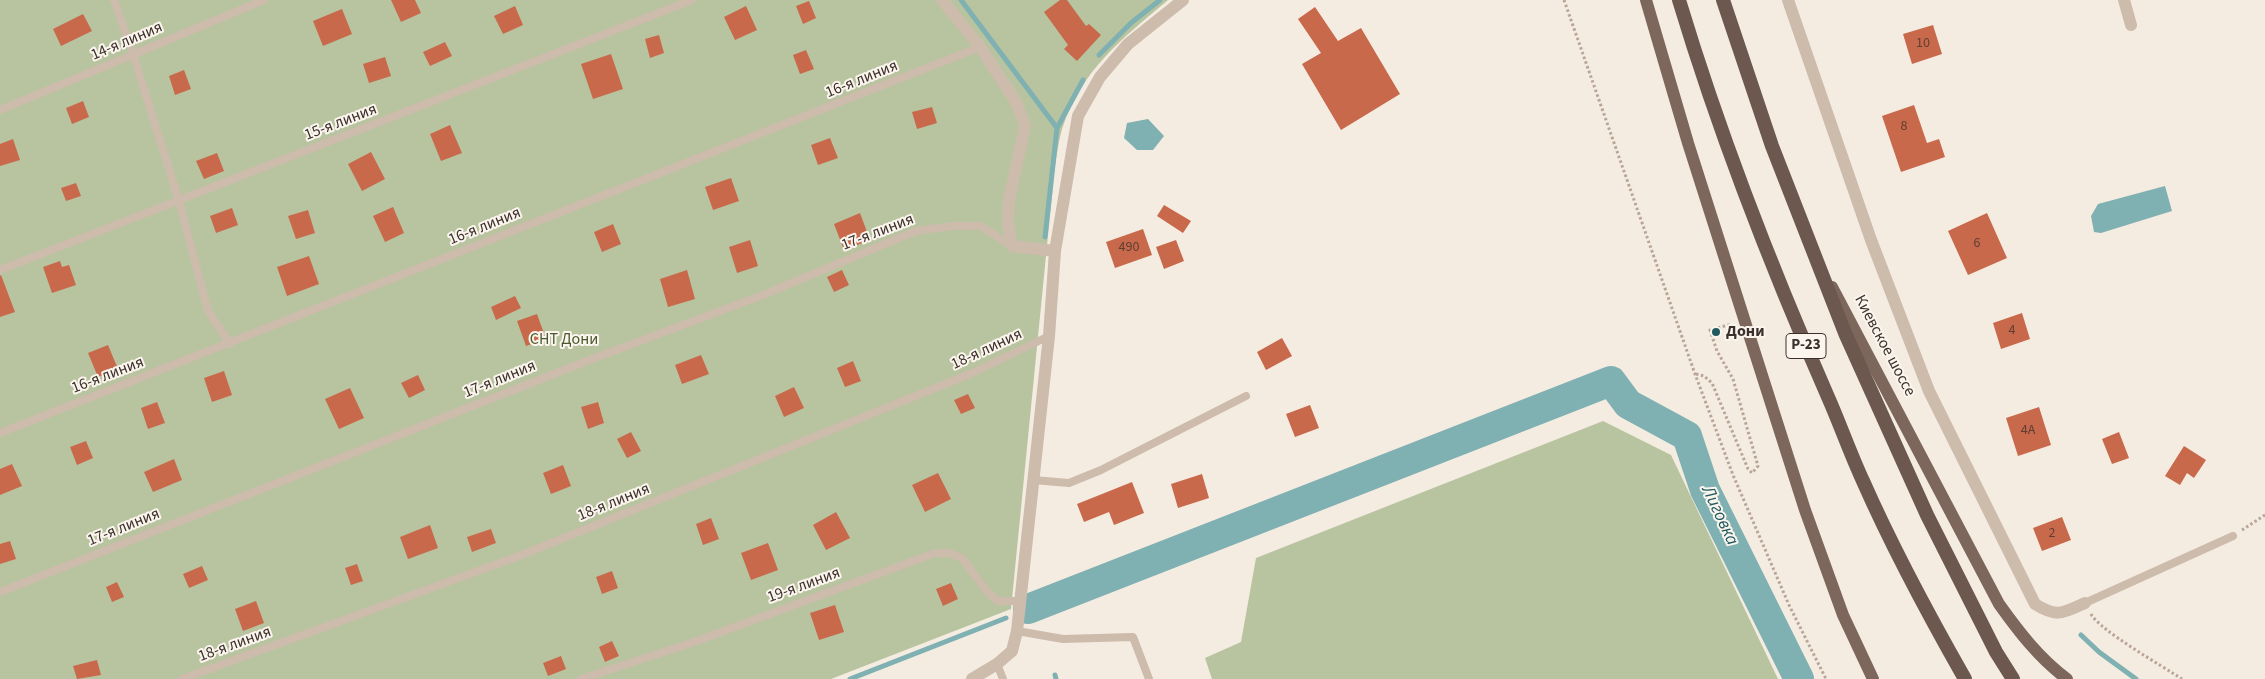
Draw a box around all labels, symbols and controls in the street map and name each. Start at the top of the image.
street label: 14-я линия [88,18,166,66]
house number: 10 [1916,36,1930,52]
street label: 16-я линия [823,57,901,103]
street label: 15-я линия [302,100,380,146]
house number: 8 [1901,119,1907,135]
street label: 16-я линия [446,204,524,250]
street label: 17-я линия [839,210,917,256]
house number: 6 [1974,236,1980,252]
house number: 490 [1119,240,1139,256]
street label: Киевское шоссе [1849,292,1919,400]
place label: Дони [1726,322,1765,342]
house number: 4 [2009,323,2015,339]
street label: 18-я линия [949,325,1025,375]
marker: Дони [1710,326,1722,338]
park label: СНТ Дони [530,330,598,350]
road number: Р-23 [1786,334,1826,358]
street label: 16-я линия [69,353,147,399]
street label: 17-я линия [461,357,539,403]
house number: 4А [2021,423,2035,439]
street label: 18-я линия [575,480,653,526]
water label: Лиговка [1696,483,1742,549]
street label: 17-я линия [85,505,163,551]
house number: 2 [2049,526,2055,542]
street label: 19-я линия [765,564,843,608]
street label: 18-я линия [196,623,274,667]

